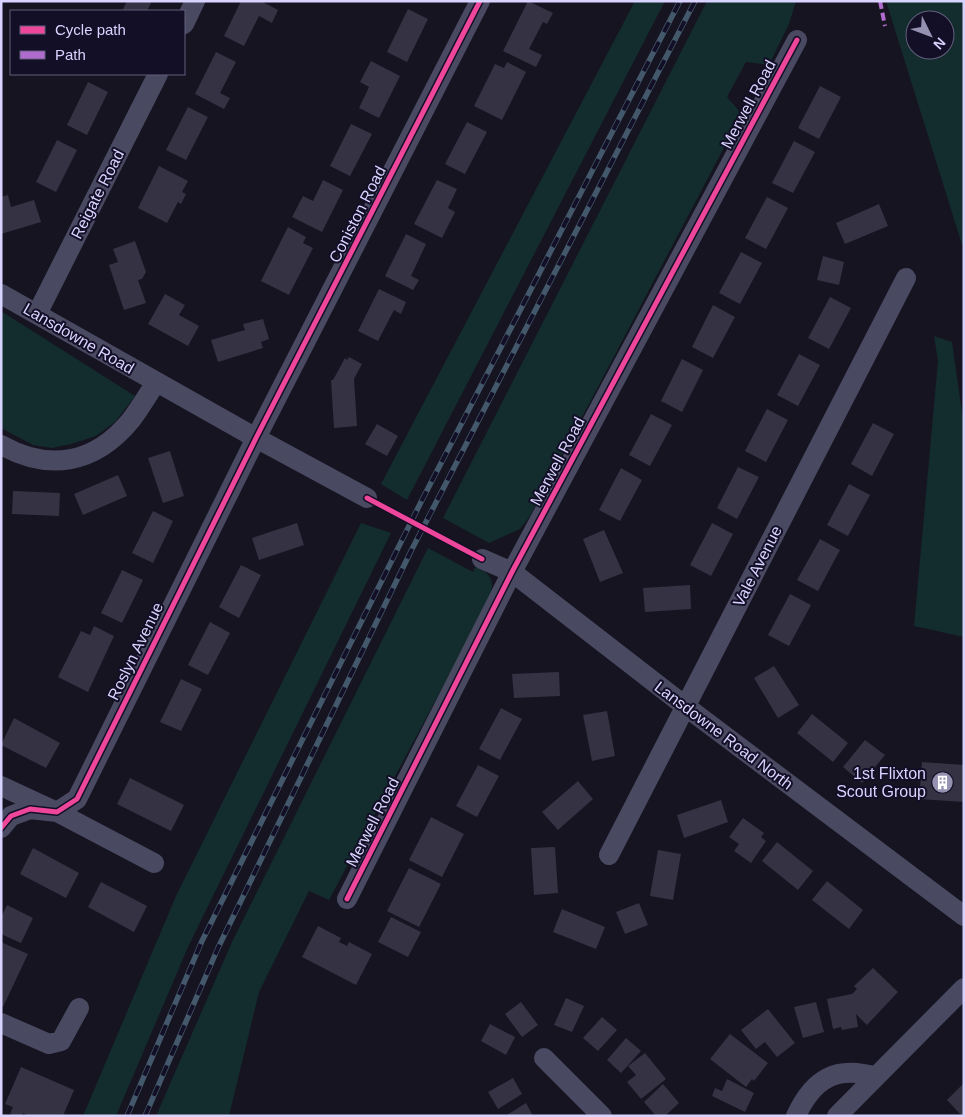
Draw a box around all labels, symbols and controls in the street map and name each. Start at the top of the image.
legend [10,10,185,75]
north arrow [905,10,955,60]
text: Cycle path [55,21,126,38]
text: N [930,35,949,53]
text: Path [55,46,86,63]
street label: Merwell Road [718,57,779,151]
street label: Reigate Road [68,147,127,242]
street label: Coniston Road [326,163,389,265]
street label: Lansdowne Road [21,300,137,377]
street label: Merwell Road [527,414,588,508]
street label: Vale Avenue [730,523,785,609]
street label: Roslyn Avenue [104,600,166,703]
street label: Lansdowne Road North [651,678,796,793]
place label: 1st Flixton Scout Group [836,765,926,800]
building icon: 1st Flixton Scout Group [930,770,954,794]
street label: Merwell Road [343,775,402,870]

